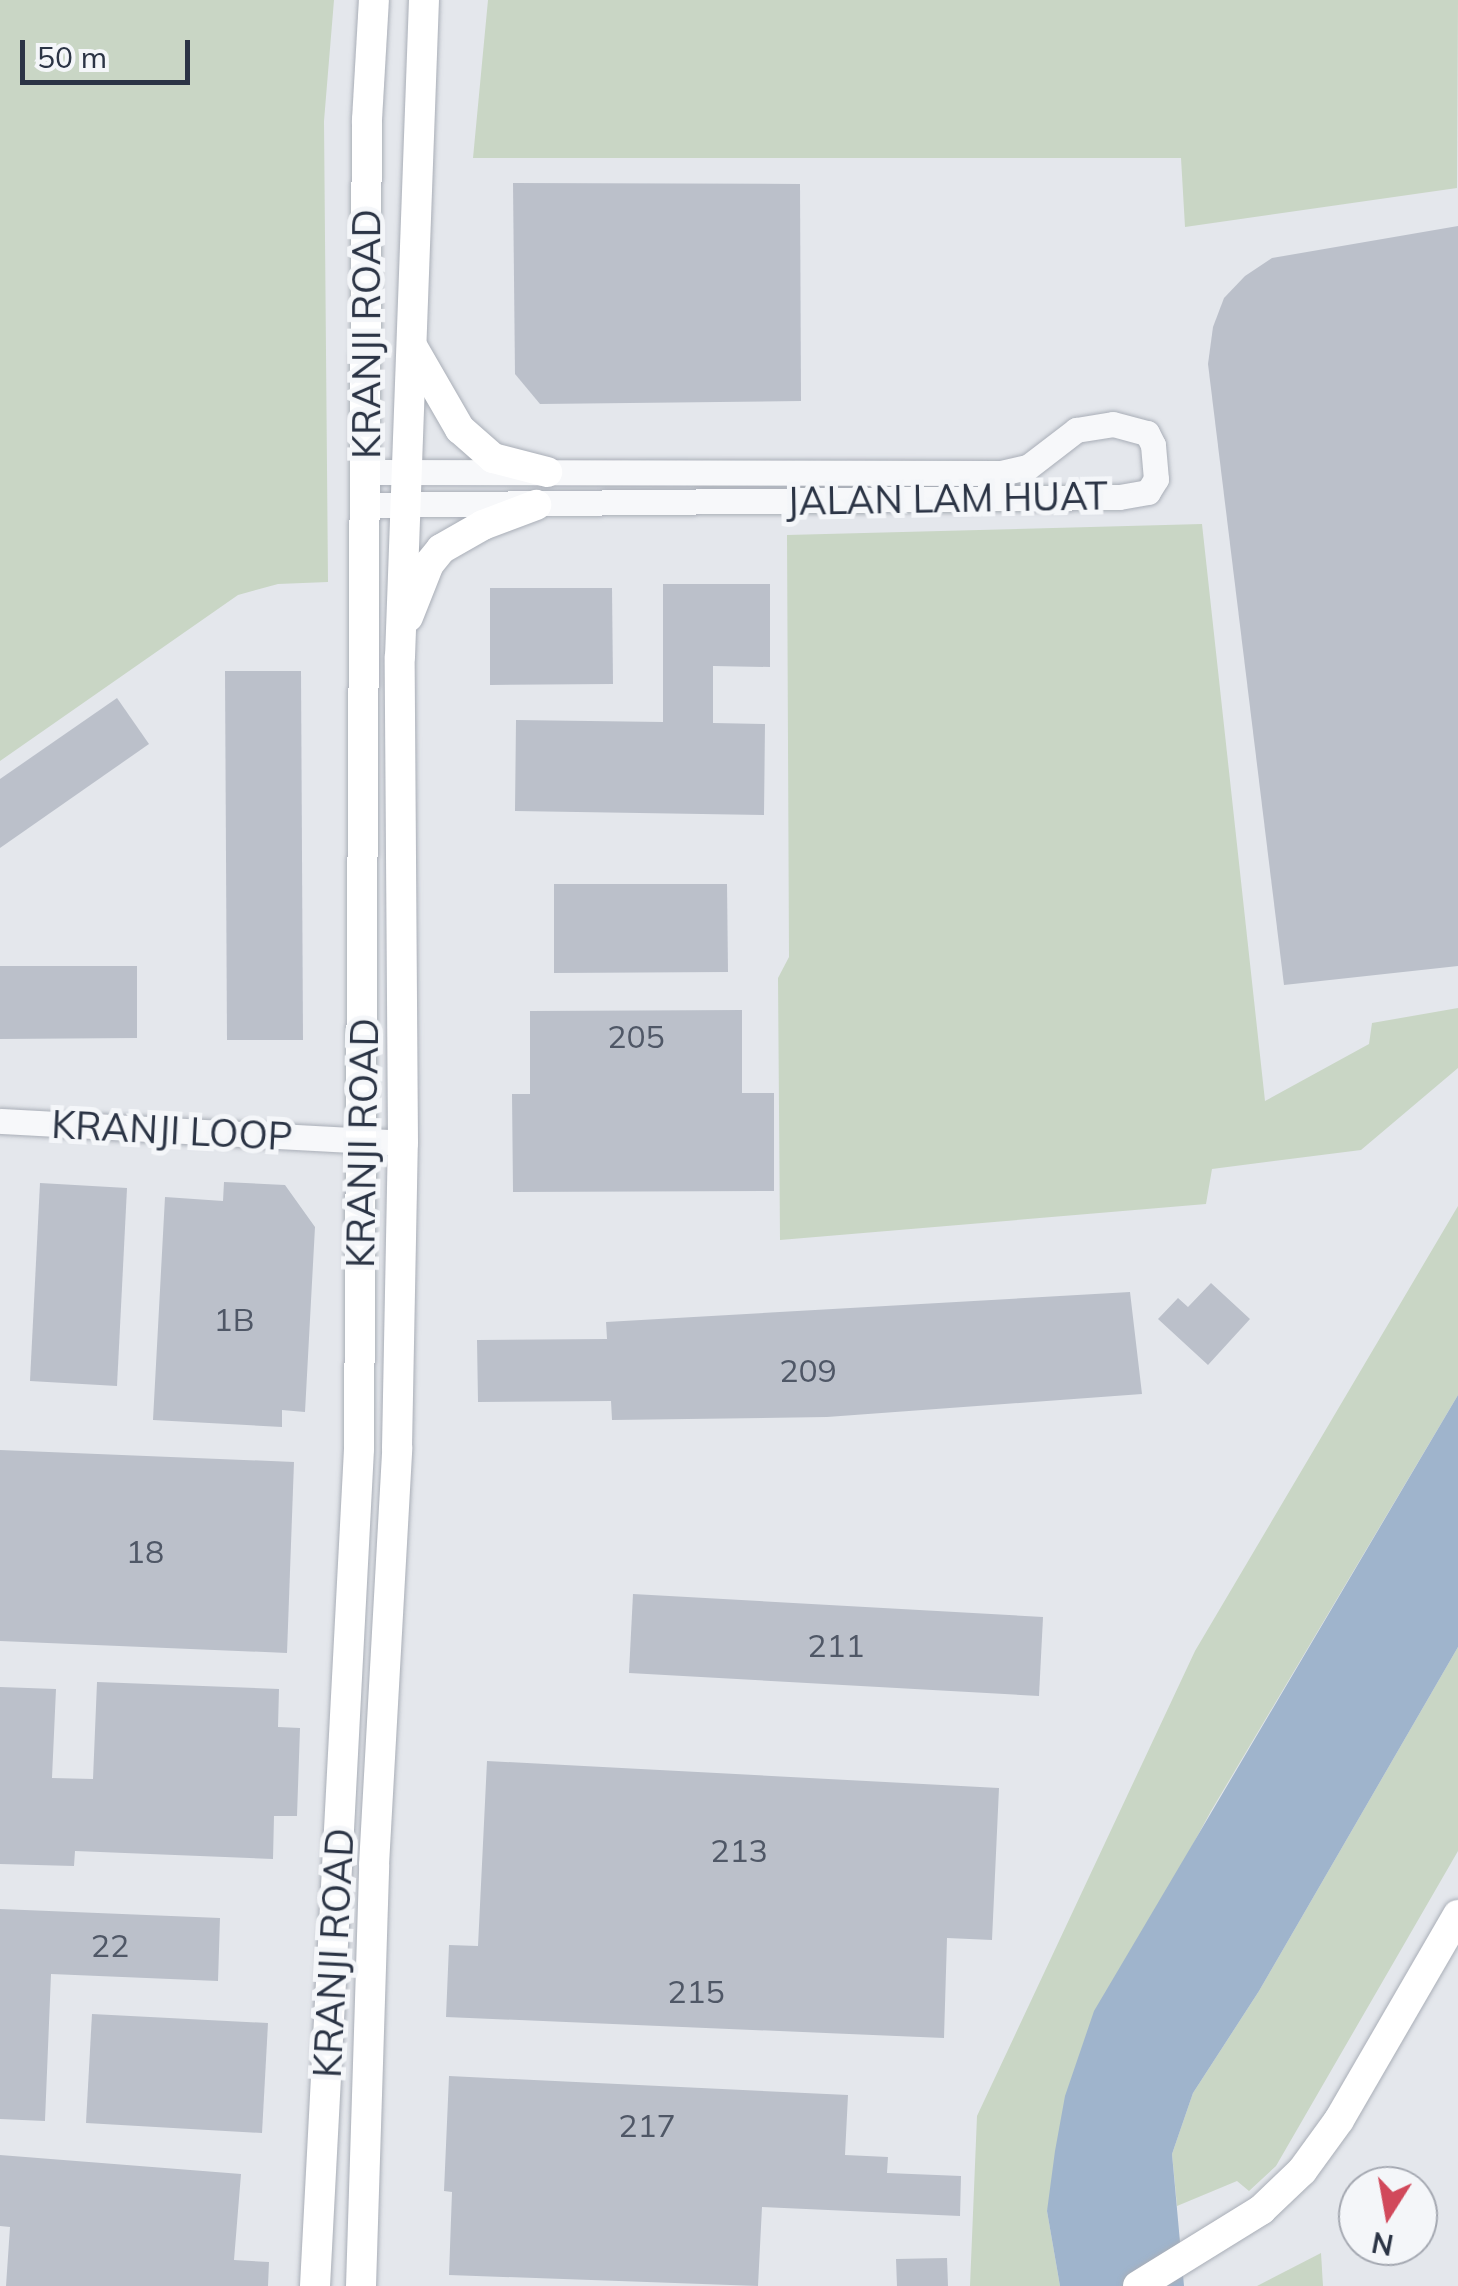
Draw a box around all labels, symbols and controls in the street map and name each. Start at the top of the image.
scale bar [25,20,195,82]
text: 50 m [37,38,107,76]
street label: KRANJI ROAD [344,209,390,459]
street label: JALAN LAM HUAT [786,473,1108,525]
house number: 205 [607,1017,665,1055]
street label: KRANJI ROAD [338,1018,388,1268]
street label: KRANJI LOOP [50,1102,294,1160]
house number: 1B [214,1300,254,1338]
house number: 209 [779,1351,837,1389]
house number: 18 [126,1532,164,1570]
house number: 211 [807,1626,865,1664]
street label: KRANJI ROAD [305,1827,363,2079]
house number: 213 [710,1831,768,1869]
house number: 22 [91,1926,129,1964]
house number: 215 [667,1972,725,2010]
house number: 217 [618,2106,676,2144]
north arrow [1338,2166,1438,2266]
text: N [1369,2225,1396,2263]

